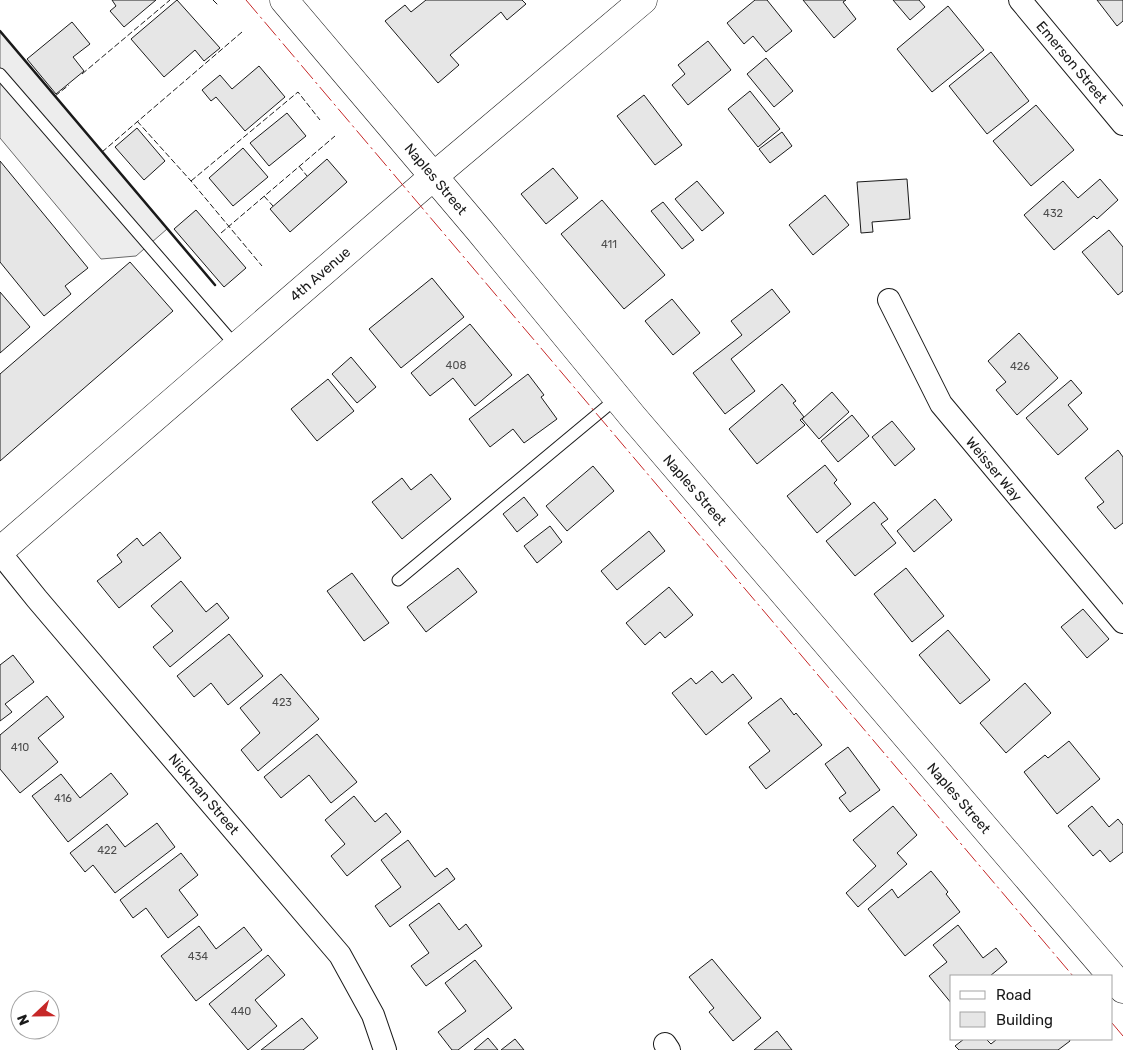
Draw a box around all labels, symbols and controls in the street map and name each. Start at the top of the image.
street label: Emerson Street [1032,18,1111,107]
street label: Naples Street [401,140,471,219]
house number: 432 [1043,207,1063,220]
house number: 411 [601,238,617,251]
street label: 4th Avenue [287,243,354,305]
house number: 408 [446,359,466,372]
house number: 426 [1010,360,1030,373]
street label: Weisser Way [962,434,1026,505]
street label: Naples Street [659,452,730,530]
house number: 423 [272,696,292,709]
house number: 410 [11,741,29,754]
street label: Nickman Street [165,750,243,839]
street label: Naples Street [923,760,994,838]
house number: 416 [54,792,72,805]
house number: 422 [97,844,117,857]
house number: 434 [188,950,208,963]
legend [950,975,1113,1040]
text: Road [996,986,1032,1004]
north arrow [10,990,60,1040]
house number: 440 [231,1005,251,1018]
text: Building [996,1011,1053,1029]
text: N [14,1012,33,1028]

